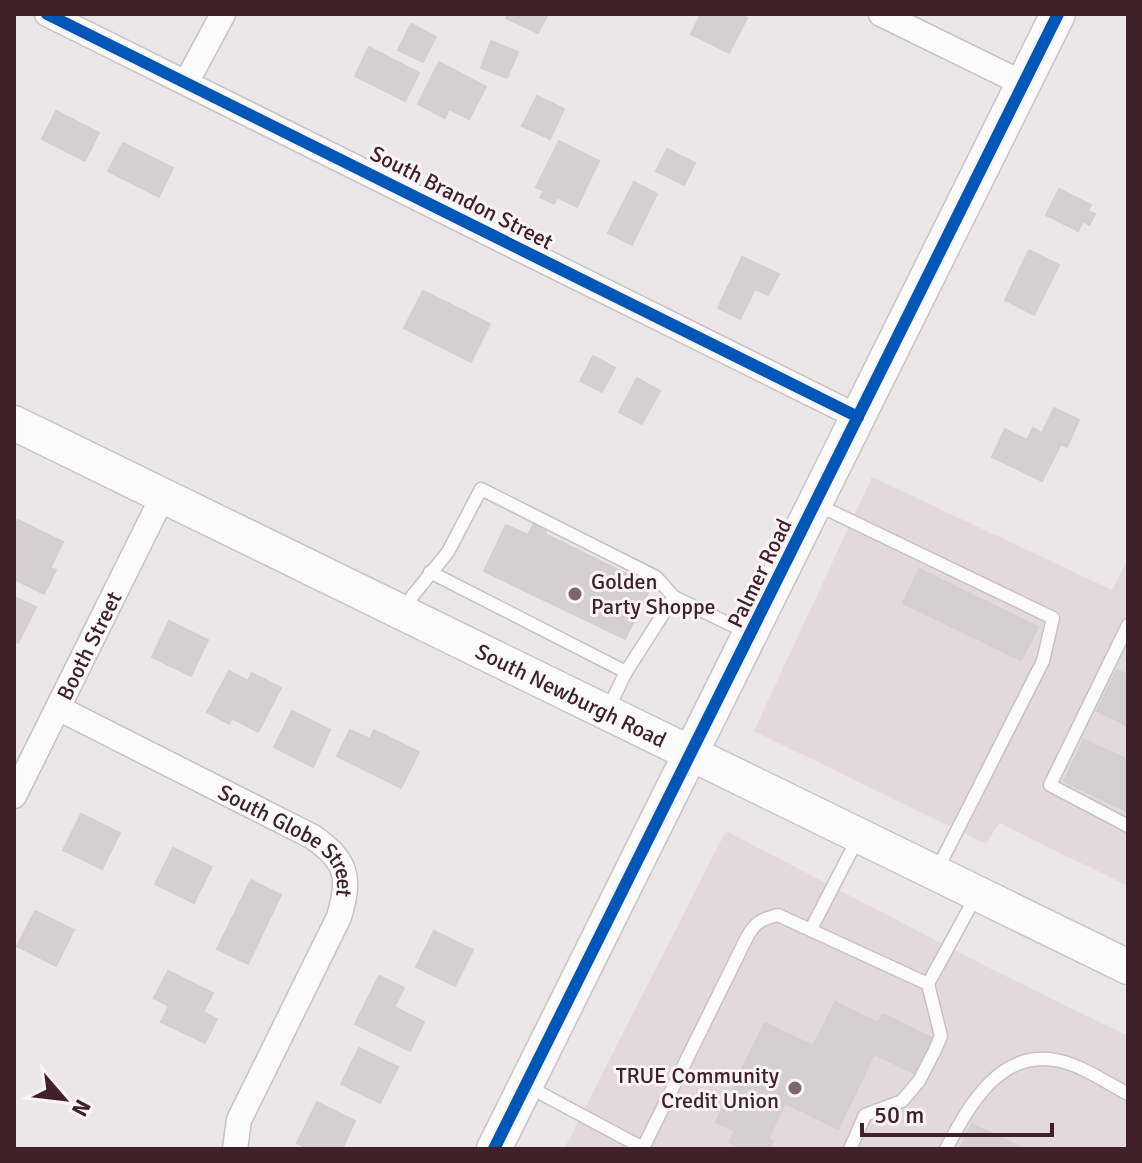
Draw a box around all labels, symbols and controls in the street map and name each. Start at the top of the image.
street label: South Brandon Street [366,140,558,255]
street label: Palmer Road [721,514,797,632]
place label: Golden Party Shoppe [591,568,716,620]
marker: Golden Party Shoppe [566,585,584,603]
street label: Booth Street [51,587,128,705]
street label: South Newburgh Road [471,638,671,753]
street label: South Globe Street [214,778,358,899]
north arrow [24,1059,104,1139]
place label: TRUE Community Credit Union [616,1062,780,1114]
marker: TRUE Community Credit Union [786,1079,804,1097]
scale bar [862,1087,1052,1137]
text: N [66,1095,97,1121]
text: 50 m [874,1100,924,1130]

